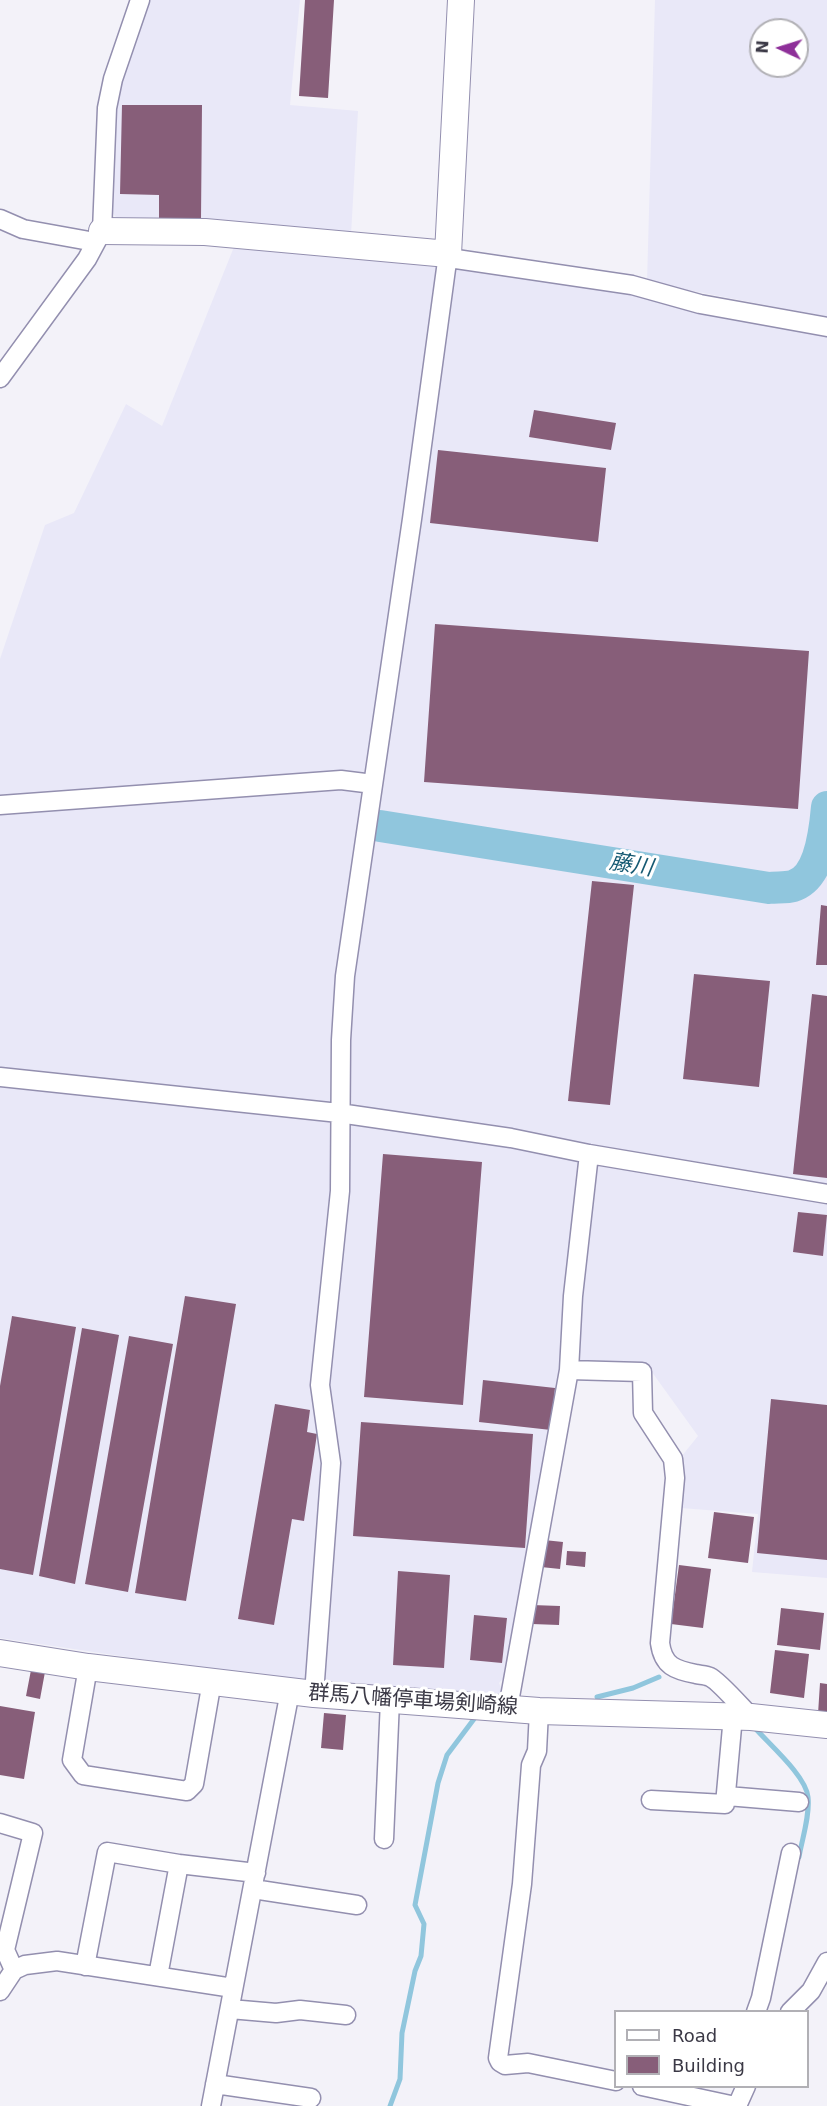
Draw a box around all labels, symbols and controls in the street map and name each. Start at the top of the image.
north arrow [749,18,809,78]
text: N [753,40,772,54]
water label: 藤川 [607,850,655,882]
street label: 群馬八幡停車場剣崎線 [307,1681,519,1721]
legend [614,2010,809,2088]
text: Road [672,2025,717,2046]
text: Building [672,2055,745,2076]

